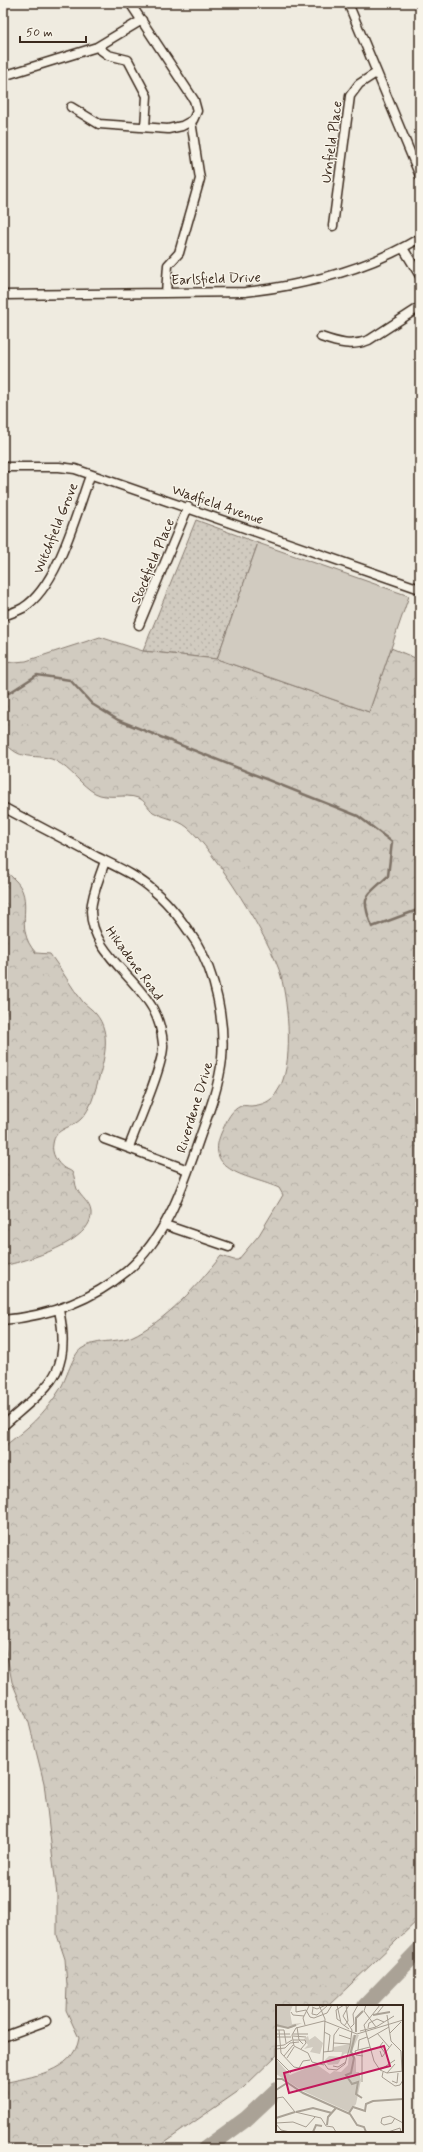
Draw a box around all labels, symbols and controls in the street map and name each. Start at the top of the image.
scale bar [20,18,86,44]
text: 50 m [26,25,53,41]
street label: Urnfield Place [317,100,347,185]
street label: Earlsfield Drive [171,268,261,290]
street label: Witchfield Grove [29,480,82,577]
street label: Wadfield Avenue [169,481,266,529]
street label: Stockfield Place [127,516,179,607]
street label: Hikadene Road [101,923,167,1004]
street label: Riverdene Drive [173,1059,218,1155]
inset map [276,2005,403,2132]

